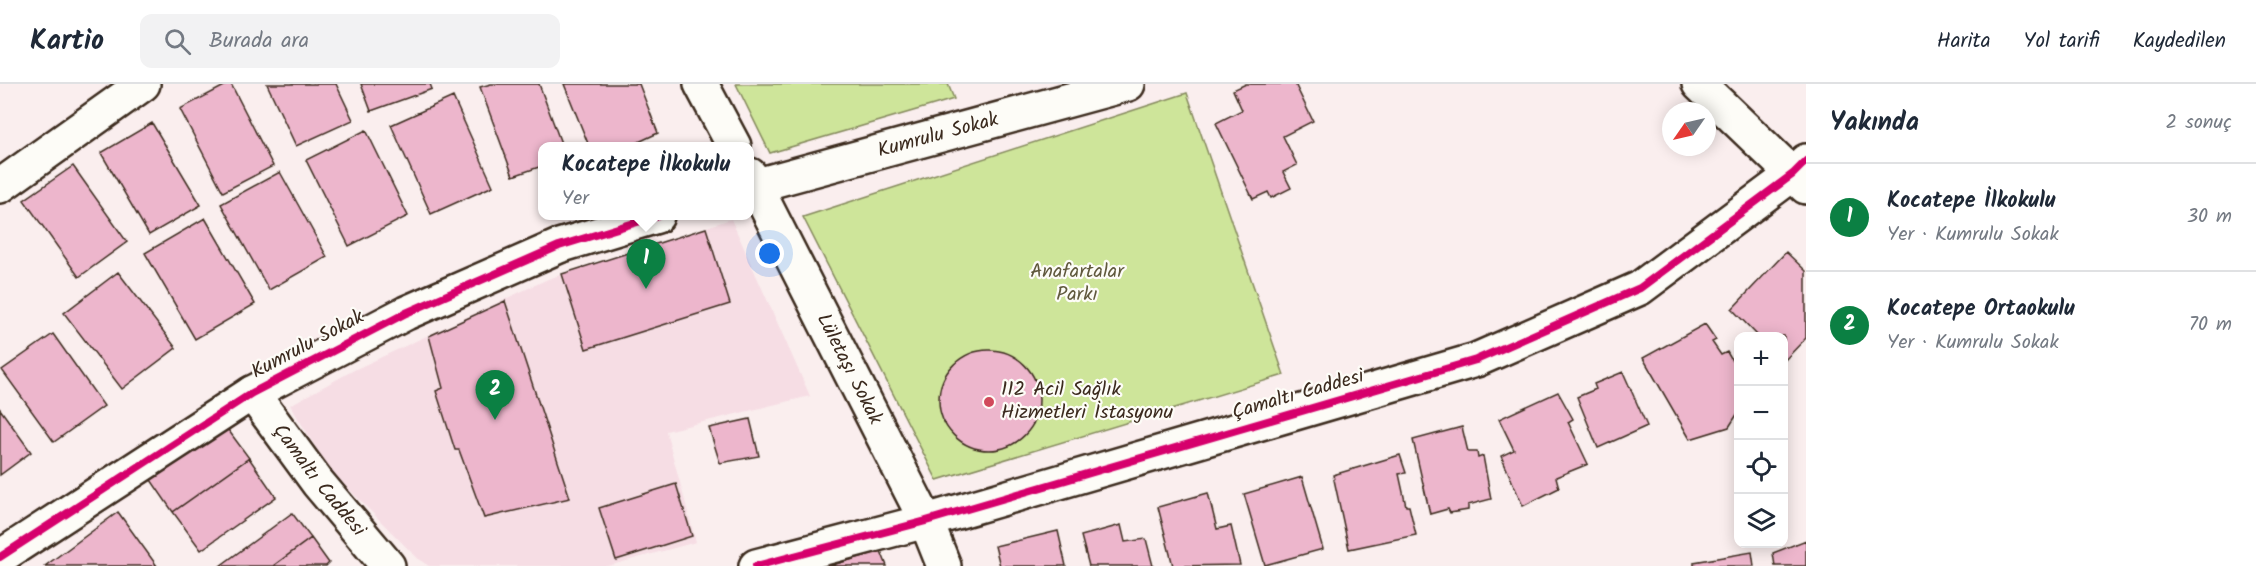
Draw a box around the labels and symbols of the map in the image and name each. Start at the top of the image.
north arrow [1662,102,1716,156]
street label: Kumrulu Sokak [874,104,1003,167]
your location [755,239,784,268]
pin: 1 [626,240,666,289]
park label: Anafartalar Parkı [1030,256,1125,311]
street label: Kumrulu Sokak [246,301,371,388]
street label: Lületaşı Sokak [807,308,891,431]
street label: Çamaltı Caddesi [1228,361,1369,429]
pin: 2 [476,370,514,420]
place label: 112 Acil Sağlık Hizmetleri İstasyonu [1001,374,1173,429]
marker: 112 Acil Sağlık Hizmetleri İstasyonu [982,395,996,409]
street label: Çamaltı Caddesi [264,417,374,545]

